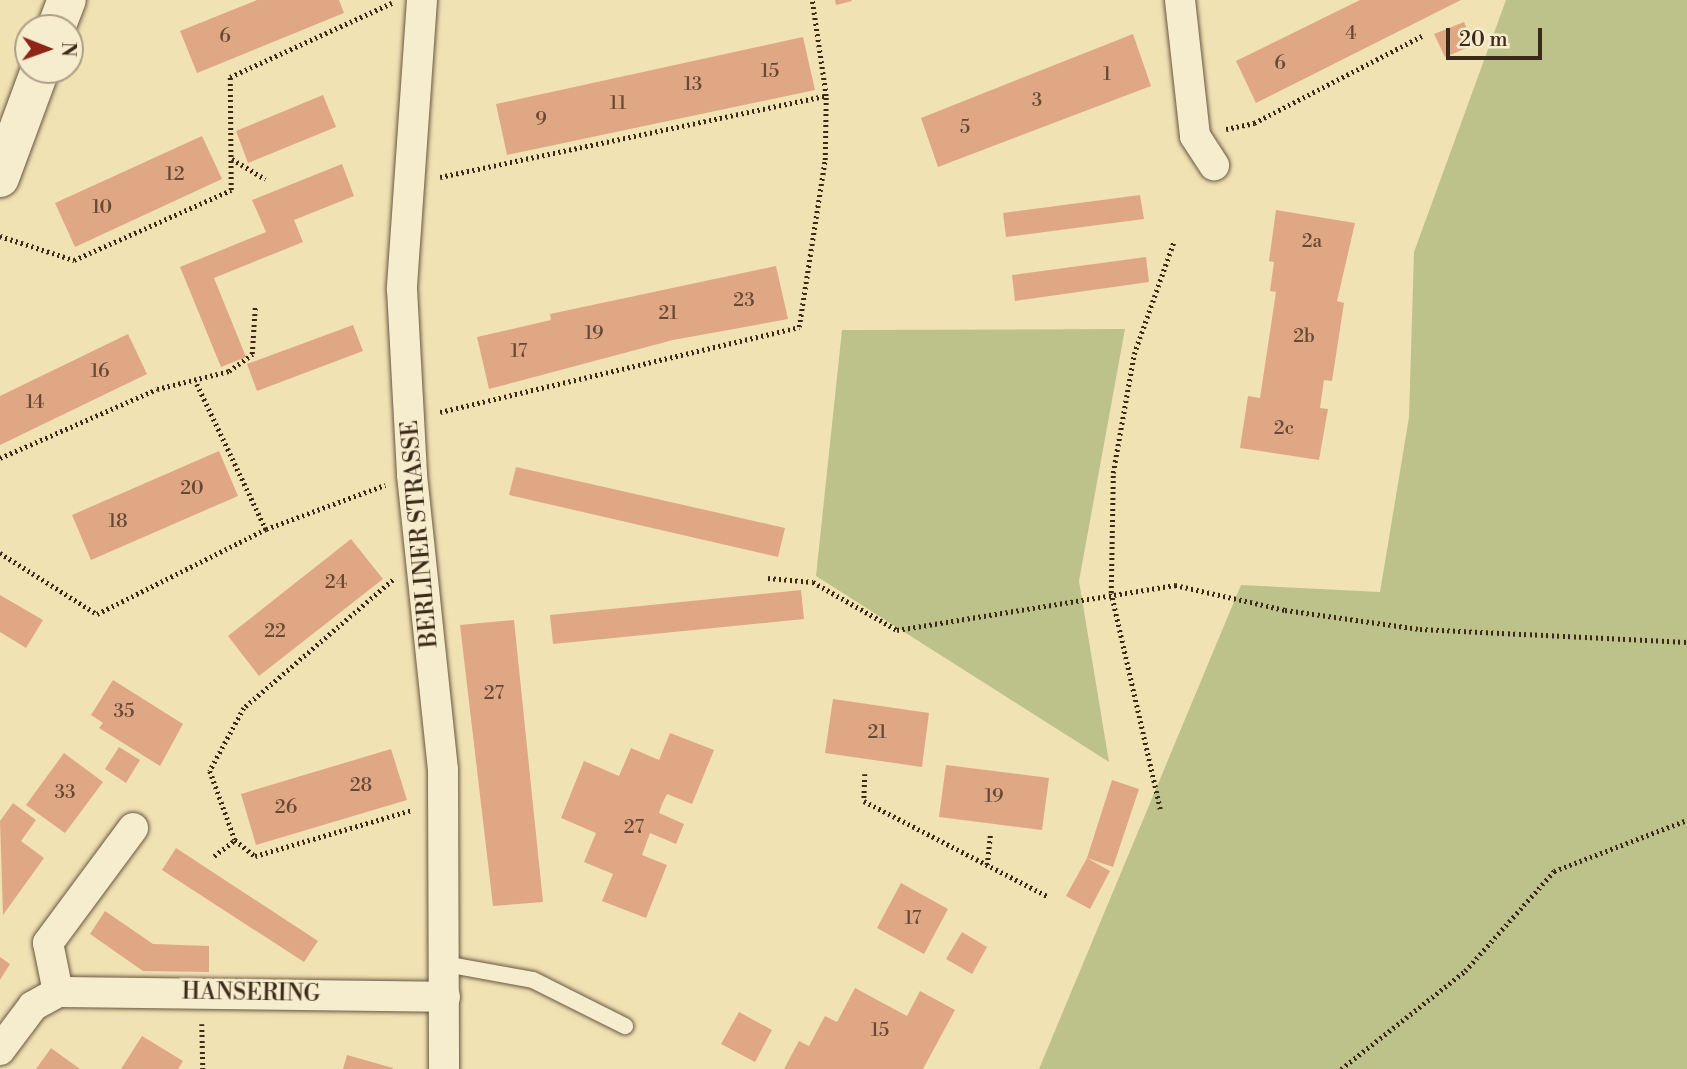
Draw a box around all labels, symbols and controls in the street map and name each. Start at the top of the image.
north arrow [14,14,84,84]
scale bar [1449,14,1545,58]
house number: 4 [1345,23,1357,45]
house number: 6 [219,26,231,48]
text: 20 m [1459,27,1508,53]
text: N [56,42,80,57]
house number: 6 [1274,53,1286,75]
house number: 15 [761,61,779,83]
house number: 1 [1103,64,1111,86]
house number: 13 [684,74,702,96]
house number: 3 [1032,90,1042,112]
house number: 11 [610,93,626,115]
house number: 9 [535,109,547,131]
house number: 5 [960,117,970,139]
house number: 12 [165,164,185,186]
house number: 10 [92,197,112,219]
house number: 2a [1302,231,1322,253]
house number: 23 [733,290,755,312]
house number: 21 [658,303,678,325]
house number: 19 [584,323,604,345]
house number: 2b [1293,326,1315,348]
house number: 17 [511,341,527,363]
house number: 16 [90,361,110,383]
house number: 14 [26,392,44,414]
house number: 2c [1274,418,1294,440]
street label: BERLINER STRASSE [396,419,444,649]
house number: 20 [180,478,204,500]
house number: 18 [108,511,128,533]
house number: 24 [325,572,347,594]
house number: 22 [264,621,286,643]
house number: 27 [484,683,504,705]
house number: 35 [114,701,134,723]
house number: 21 [867,722,887,744]
house number: 28 [350,775,372,797]
house number: 33 [55,782,75,804]
house number: 19 [984,786,1004,808]
house number: 26 [275,797,297,819]
house number: 27 [624,817,644,839]
house number: 17 [905,908,921,930]
street label: HANSERING [181,978,321,1008]
house number: 15 [871,1020,889,1042]

